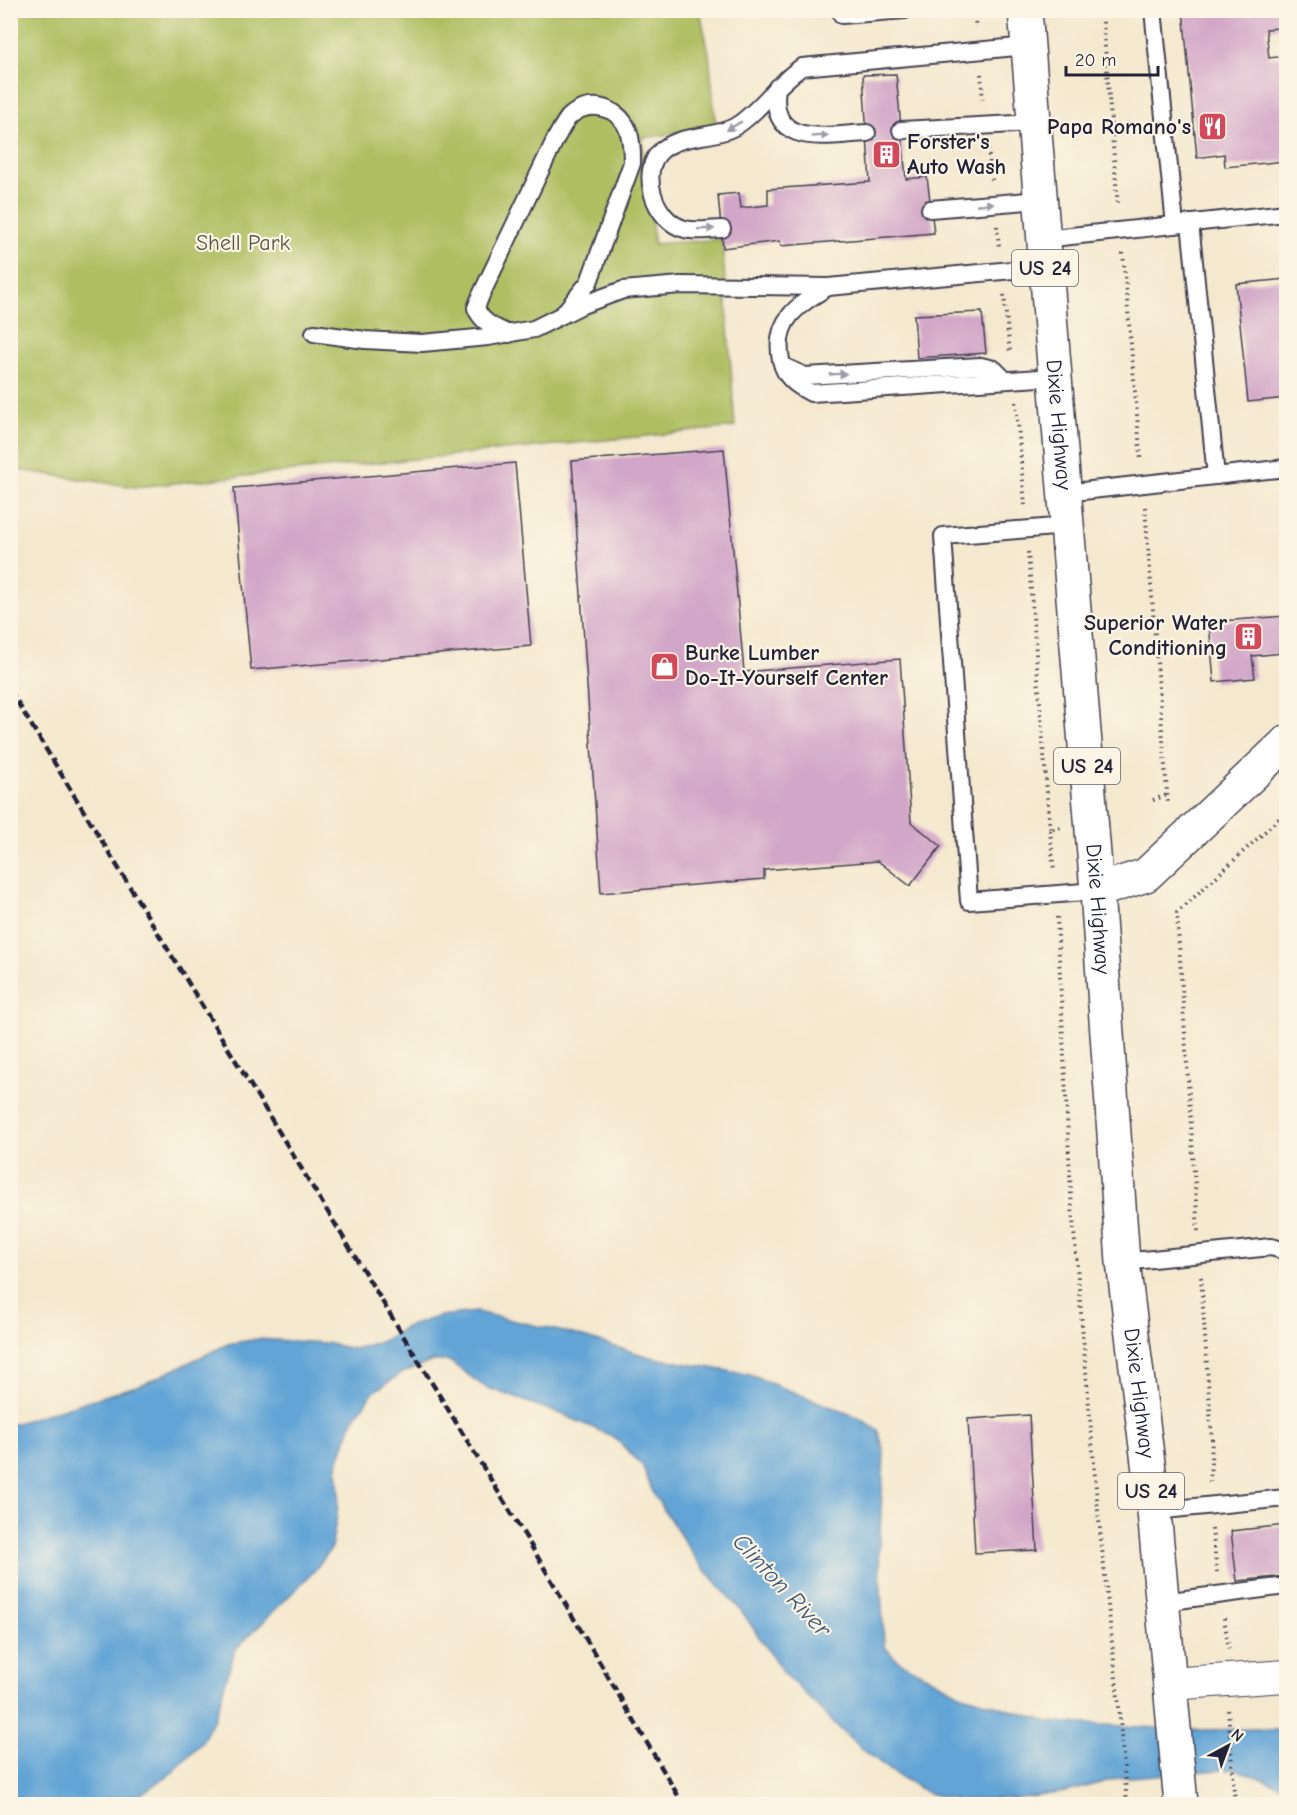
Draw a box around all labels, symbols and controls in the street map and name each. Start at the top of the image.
scale bar [1066,39,1158,77]
text: 20 m [1075,50,1116,71]
restaurant icon: Papa Romano's [1196,111,1228,143]
place label: Papa Romano's [1047,114,1191,140]
one-way arrow [726,121,742,132]
place label: Forster's Auto Wash [907,129,1006,180]
one-way arrow [811,131,830,140]
building icon: Forster's Auto Wash [870,139,902,171]
one-way arrow [976,199,995,209]
one-way arrow [696,225,715,234]
park label: Shell Park [196,230,290,256]
road number: US 24 [1012,250,1078,286]
street label: Dixie Highway [1041,358,1077,491]
one-way arrow [829,370,848,379]
place label: Superior Water Conditioning [1084,610,1227,661]
building icon: Superior Water Conditioning [1232,620,1264,652]
place label: Burke Lumber Do-It-Yourself Center [685,640,888,691]
shop icon: Burke Lumber Do-It-Yourself Center [648,650,680,682]
road number: US 24 [1054,748,1120,784]
street label: Dixie Highway [1080,843,1116,975]
street label: Dixie Highway [1118,1327,1160,1460]
road number: US 24 [1118,1473,1184,1509]
water label: Clinton River [727,1528,838,1644]
north arrow [1198,1716,1258,1776]
text: N [1227,1725,1247,1746]

